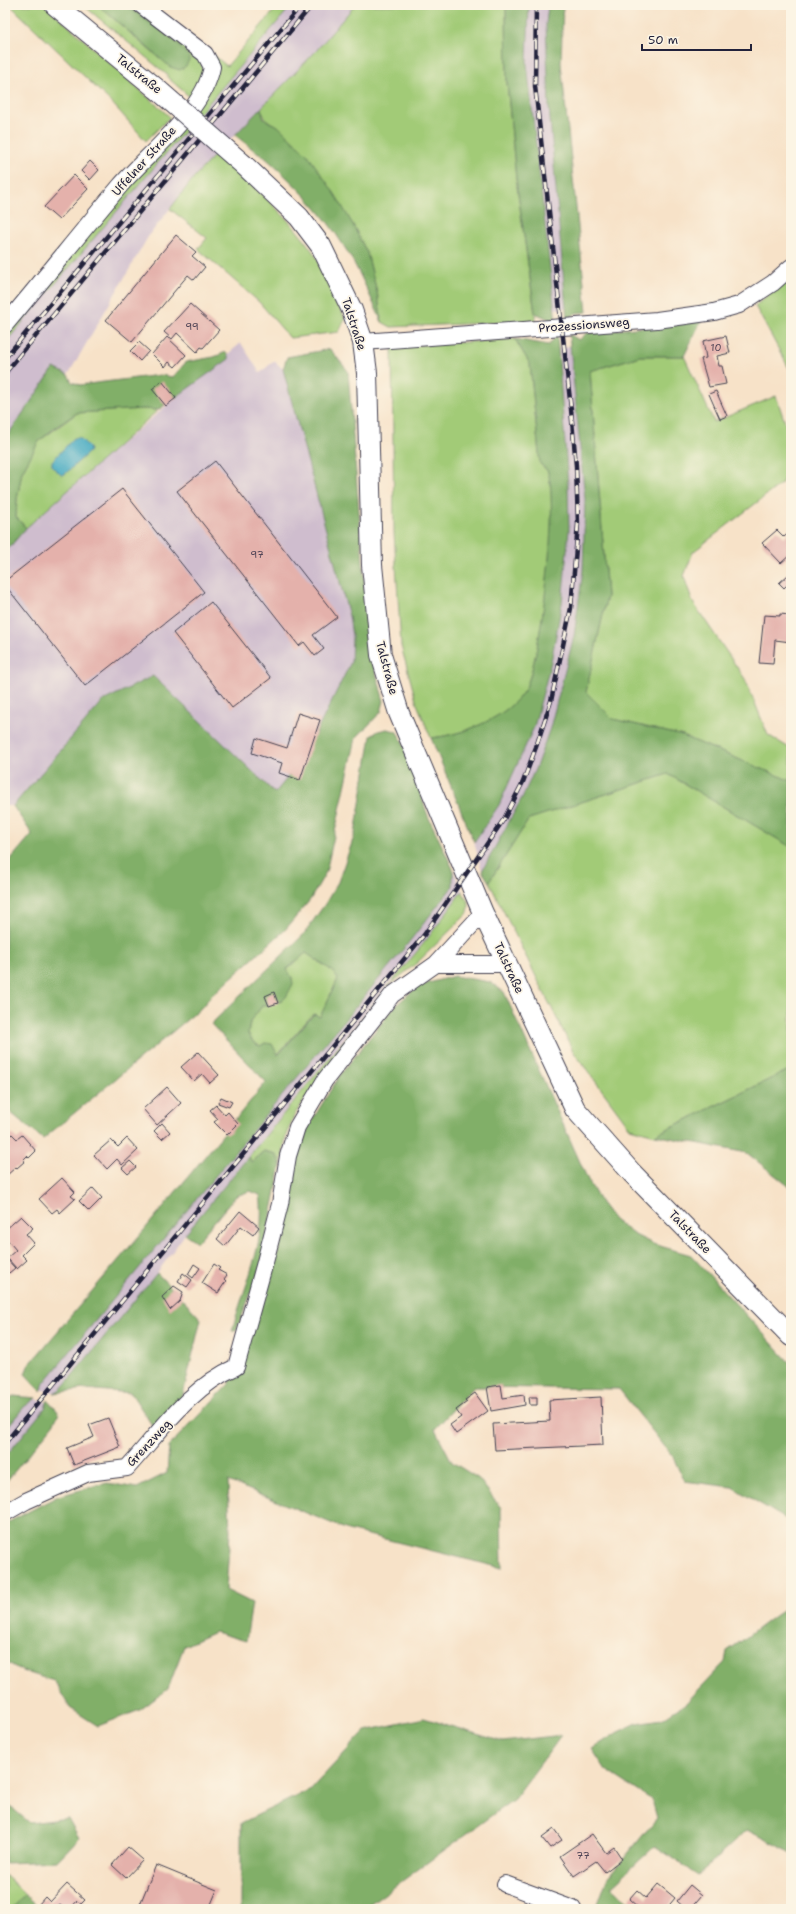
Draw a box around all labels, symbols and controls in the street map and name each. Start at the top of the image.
scale bar [642,26,751,52]
text: 50 m [648,32,678,48]
street label: Talstraße [113,51,165,98]
street label: Uffelner Straße [108,122,180,199]
street label: Talstraße [338,295,370,353]
street label: Prozessionsweg [538,314,630,336]
house number: 99 [185,320,199,333]
house number: 10 [711,341,721,354]
house number: 97 [250,548,264,561]
street label: Talstraße [372,639,402,697]
street label: Talstraße [490,940,528,996]
street label: Talstraße [665,1207,715,1257]
street label: Grenzweg [123,1416,175,1470]
house number: 77 [576,1849,590,1862]

